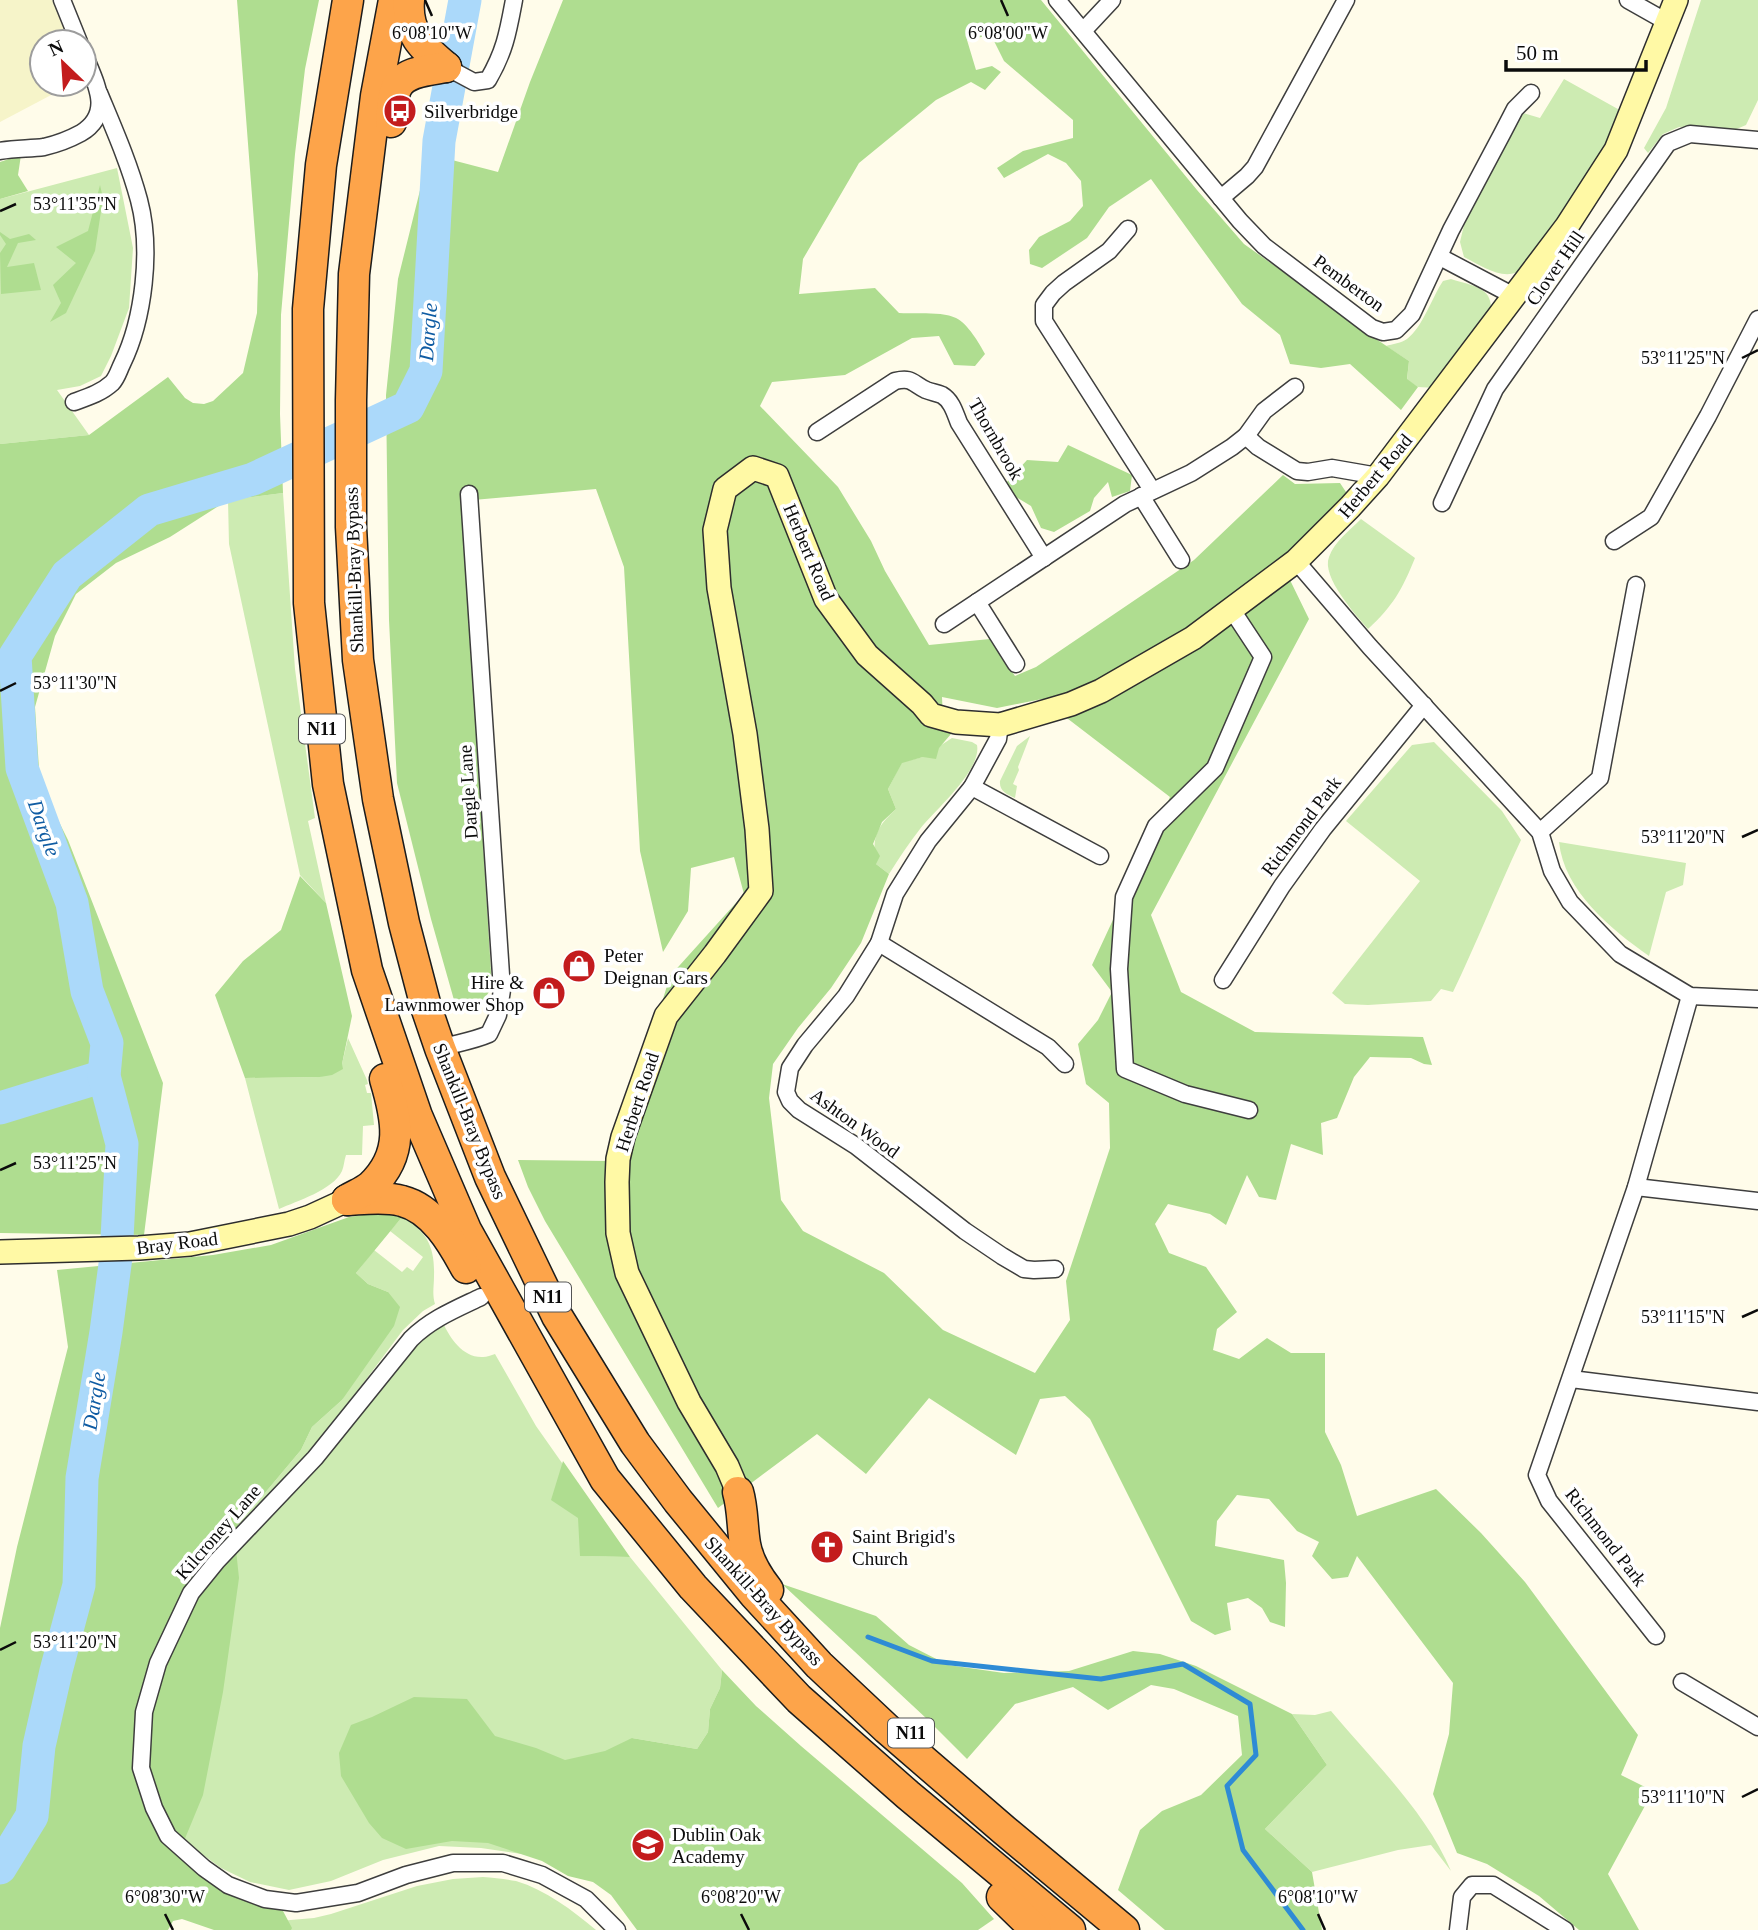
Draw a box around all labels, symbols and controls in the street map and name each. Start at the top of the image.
text: 6°08'10"W [392,23,472,43]
text: 6°08'00"W [968,23,1048,43]
north arrow [28,28,98,98]
scale bar [1506,28,1646,72]
text: N [45,36,67,60]
text: 50 m [1516,41,1559,65]
bus stop icon: Silverbridge [381,92,419,130]
place label: Silverbridge [424,101,518,122]
text: 53°11'35"N [33,194,117,214]
street label: Clover Hill [1522,227,1588,309]
street label: Pemberton [1310,250,1389,316]
water label: Dargle [414,302,442,363]
text: 53°11'25"N [1641,348,1725,368]
street label: Thornbrook [964,394,1028,484]
street label: Herbert Road [1334,429,1416,522]
street label: Shankill-Bray Bypass [341,487,367,653]
street label: Herbert Road [779,501,839,604]
text: 53°11'30"N [33,673,117,693]
road number: N11 [299,714,345,744]
street label: Dargle Lane [454,744,482,840]
street label: Richmond Park [1257,772,1345,880]
water label: Dargle [22,795,65,860]
text: 53°11'20"N [1641,827,1725,847]
place label: Peter Deignan Cars [604,945,708,988]
shop icon: Peter Deignan Cars [560,947,598,985]
place label: Hire & Lawnmower Shop [384,972,524,1015]
shop icon: Hire & Lawnmower Shop [530,974,568,1012]
street label: Shankill-Bray Bypass [429,1040,511,1202]
street label: Herbert Road [611,1049,663,1154]
street label: Ashton Wood [807,1084,904,1162]
text: 53°11'25"N [33,1153,117,1173]
street label: Bray Road [135,1228,219,1258]
road number: N11 [525,1282,571,1312]
text: 53°11'15"N [1641,1307,1725,1327]
water label: Dargle [77,1370,110,1433]
street label: Kilcroney Lane [171,1480,265,1584]
street label: Richmond Park [1561,1484,1651,1591]
place label: Saint Brigid's Church [852,1526,955,1569]
church icon: Saint Brigid's Church [808,1528,846,1566]
street label: Shankill-Bray Bypass [701,1532,827,1670]
text: 53°11'20"N [33,1632,117,1652]
road number: N11 [888,1718,934,1748]
text: 53°11'10"N [1641,1787,1725,1807]
place label: Dublin Oak Academy [672,1824,762,1867]
school or university icon: Dublin Oak Academy [629,1826,667,1864]
text: 6°08'30"W [125,1887,205,1907]
text: 6°08'20"W [701,1887,781,1907]
text: 6°08'10"W [1278,1887,1358,1907]

